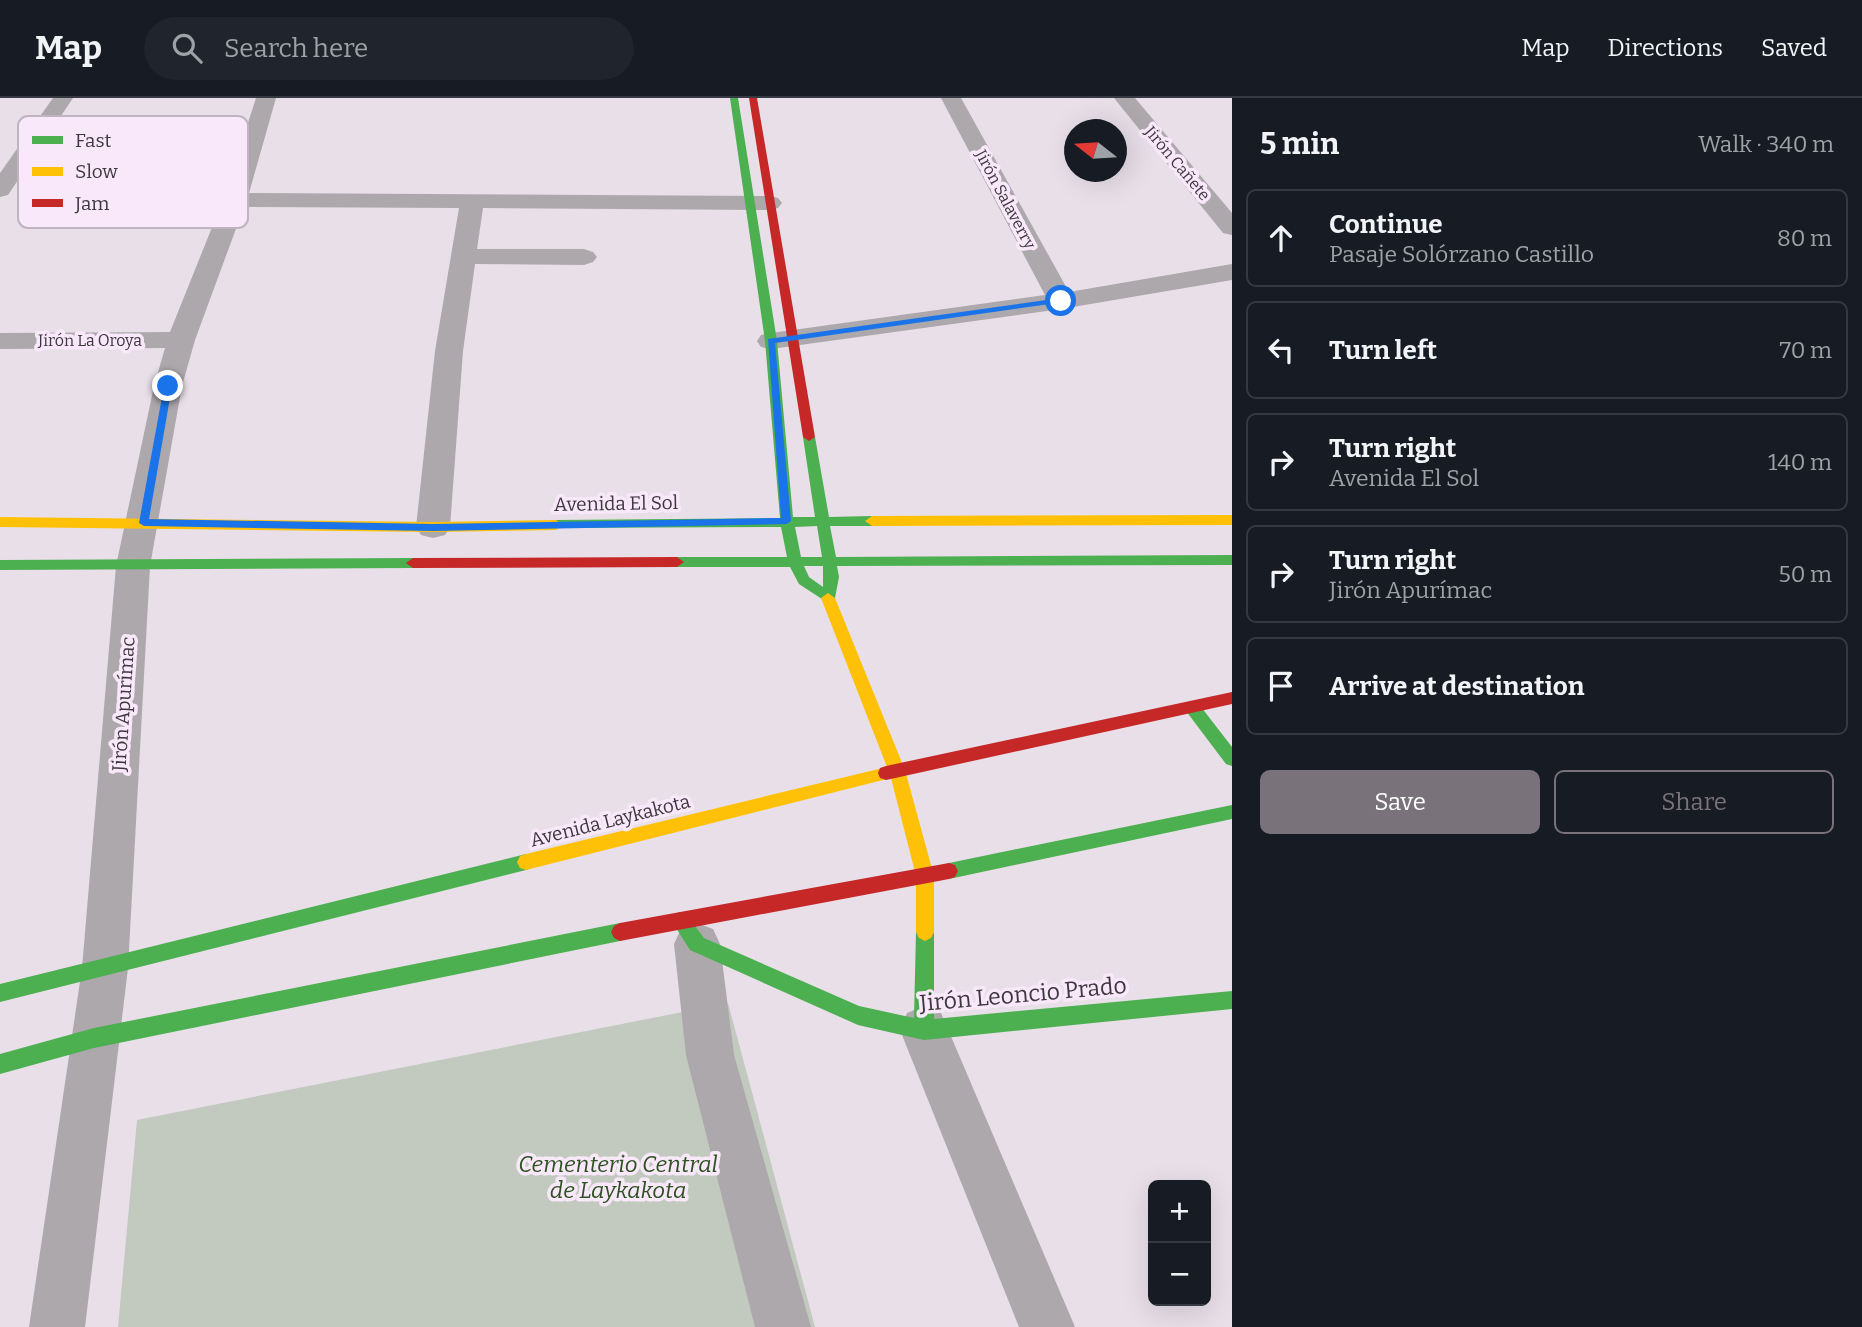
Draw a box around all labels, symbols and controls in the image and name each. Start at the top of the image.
search box [144,17,634,80]
text: Map [35,28,102,68]
icon: search [168,29,206,67]
text: Search here [224,33,368,64]
text: Map [1521,34,1570,62]
text: Directions [1608,34,1723,62]
text: Saved [1761,34,1827,62]
legend [18,116,248,228]
north arrow [1064,119,1127,182]
street label: Jirón Cañete [1140,121,1214,204]
text: 5 min [1260,126,1339,162]
text: Fast [75,129,112,152]
text: Walk · 340 m [1698,130,1834,158]
street label: Jirón Salaverry [971,146,1040,253]
text: Slow [75,160,118,183]
text: Jam [74,192,109,215]
text: Continue [1329,209,1443,240]
icon: ahead [1262,219,1300,257]
text: 80 m [1777,224,1832,252]
text: Pasaje Solórzano Castillo [1329,240,1594,268]
route start [1045,285,1076,316]
street label: Jirón La Oroya [37,331,142,350]
icon: left [1262,331,1300,369]
text: Turn left [1329,335,1437,366]
text: 70 m [1780,336,1832,364]
route end [152,370,183,401]
text: Turn right [1329,433,1456,464]
icon: right [1262,443,1300,481]
text: 140 m [1768,448,1832,476]
text: Avenida El Sol [1329,464,1479,492]
street label: Avenida El Sol [554,491,678,516]
text: Turn right [1329,545,1456,576]
icon: right [1262,555,1300,593]
text: 50 m [1778,560,1832,588]
text: Jirón Apurímac [1329,576,1492,604]
street label: Jirón Apurímac [107,636,140,773]
icon: arrive [1262,667,1300,705]
text: Arrive at destination [1329,671,1584,702]
button: Save [1260,770,1540,834]
button: Share [1554,770,1834,834]
street label: Avenida Laykakota [528,789,693,852]
street label: Jirón Leoncio Prado [917,971,1128,1017]
park label: Cementerio Central de Laykakota [518,1150,718,1204]
map controls [1148,1180,1211,1306]
button: + [1148,1180,1211,1243]
button: − [1148,1243,1211,1306]

